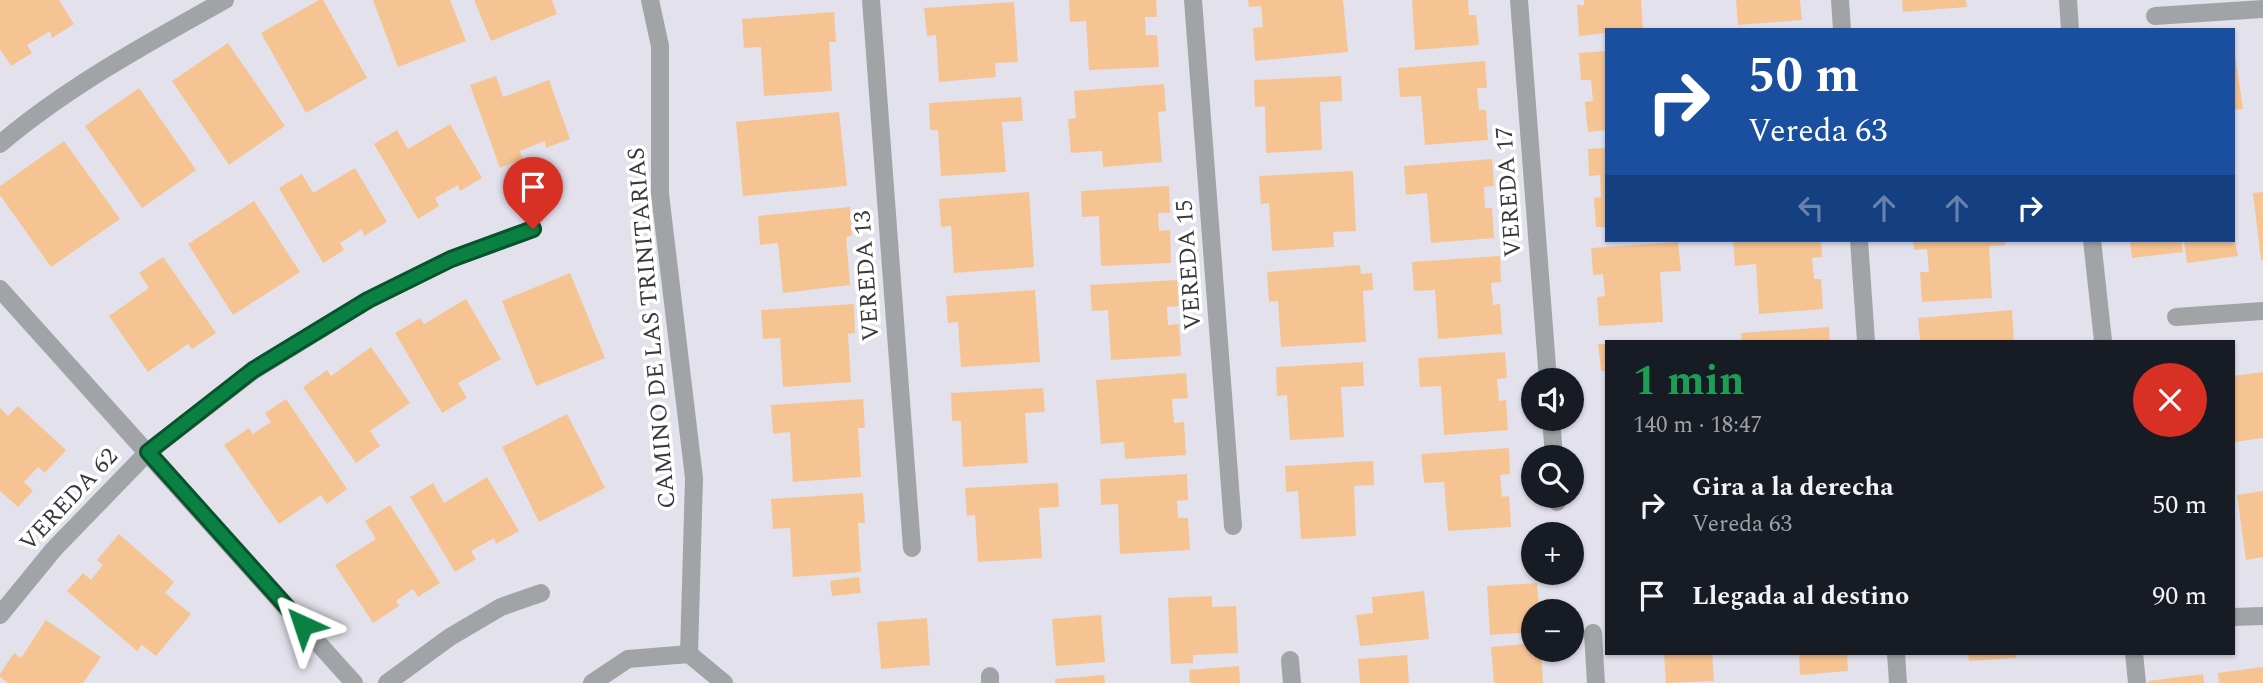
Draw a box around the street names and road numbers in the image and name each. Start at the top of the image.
street label: VEREDA 17 [1486,125,1532,259]
street label: CAMINO DE LAS TRINITARIAS [618,146,686,510]
street label: VEREDA 15 [1166,198,1212,332]
street label: VEREDA 13 [844,209,890,343]
street label: VEREDA 62 [11,440,127,560]

